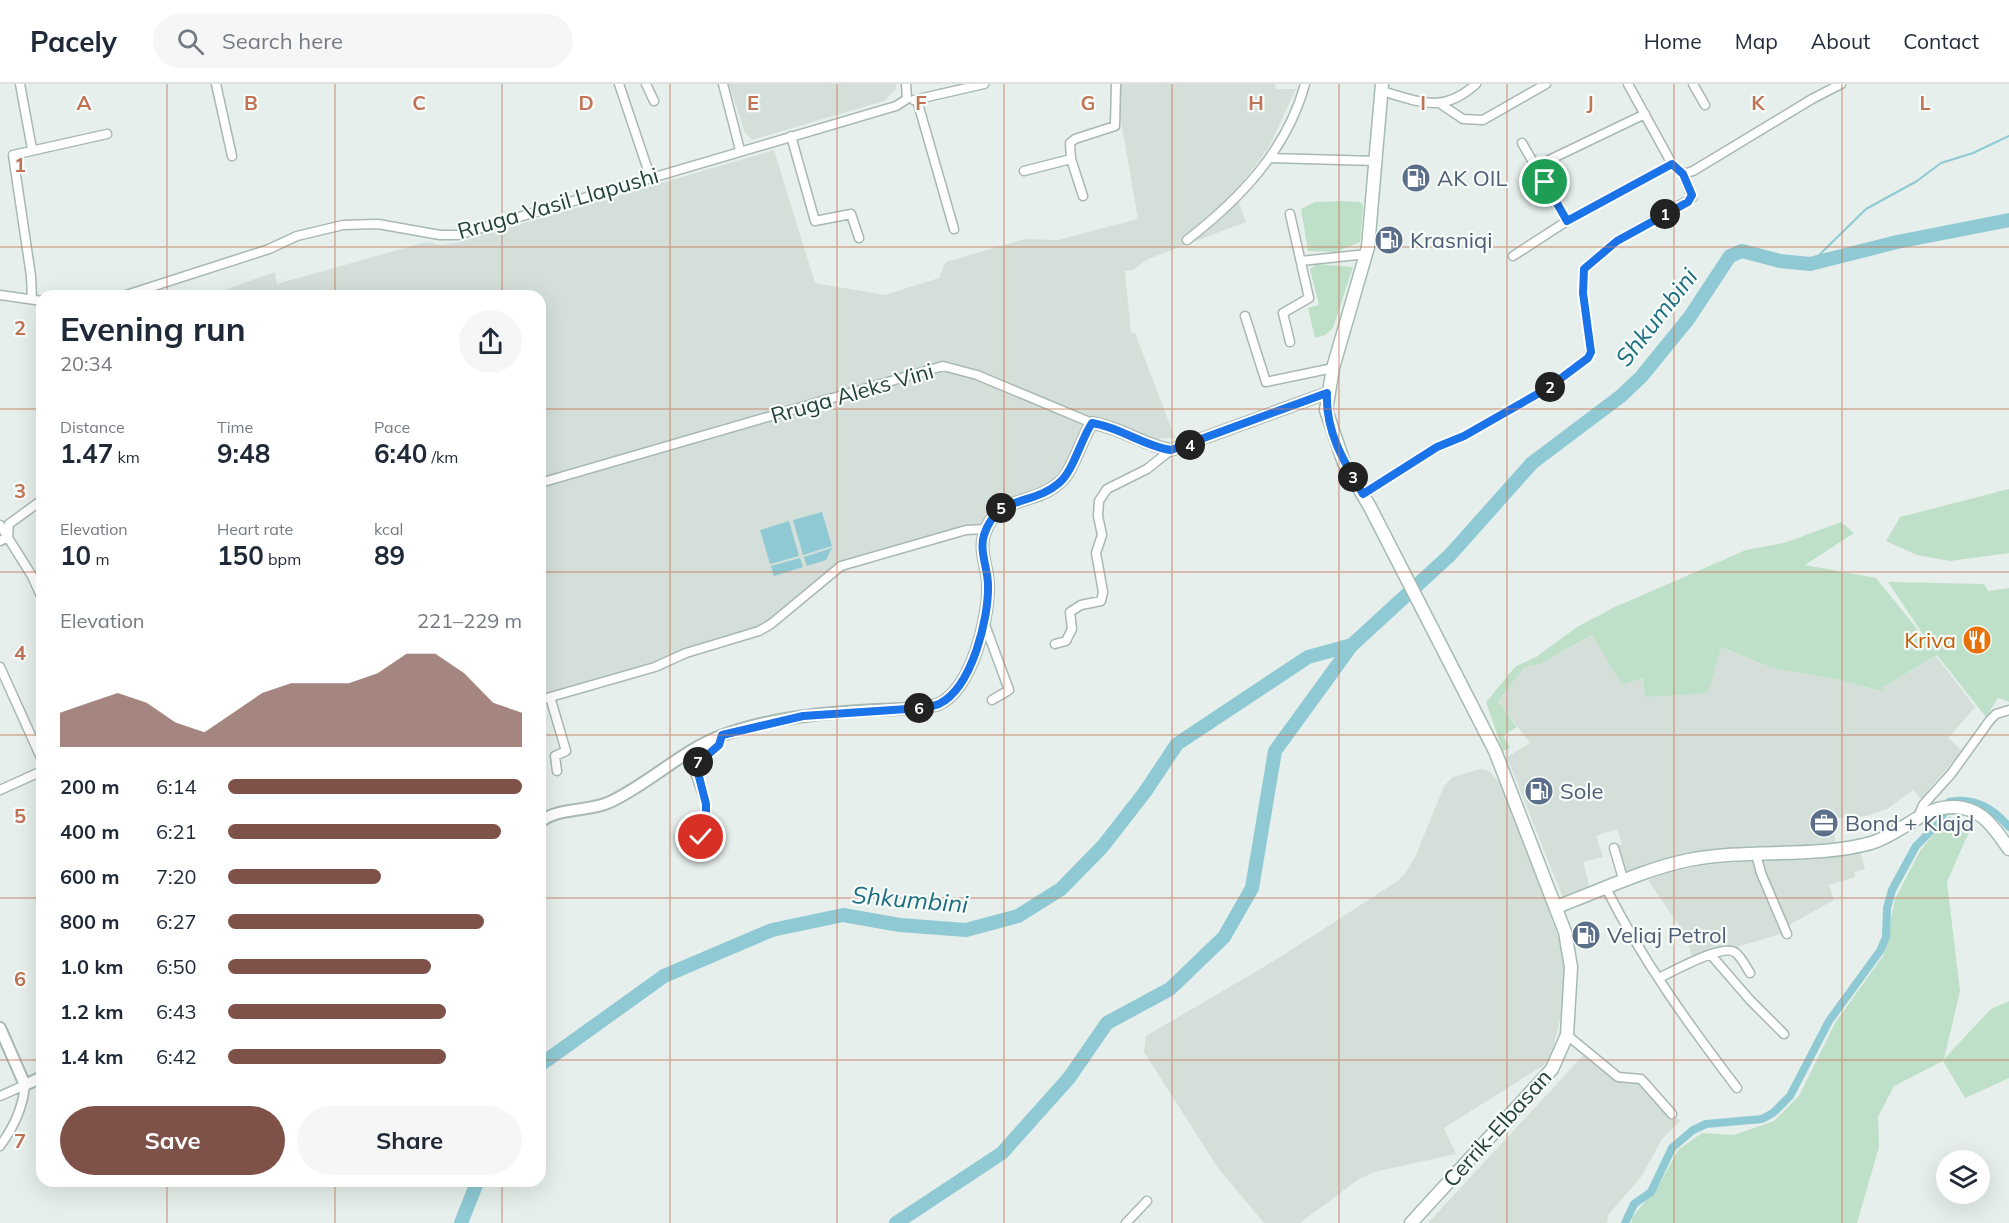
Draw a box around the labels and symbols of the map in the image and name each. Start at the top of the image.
text: A [77,90,92,115]
text: B [244,90,258,115]
text: C [412,90,426,115]
text: D [578,90,594,115]
text: E [747,90,759,115]
text: F [915,90,927,115]
text: G [1081,90,1095,115]
text: H [1248,90,1264,115]
text: I [1420,90,1426,115]
text: J [1586,90,1594,115]
text: K [1751,90,1765,115]
text: L [1919,90,1931,115]
text: 1 [14,152,26,177]
pin [1519,156,1570,207]
street label: Rruga Vasil Llapushi [454,161,662,245]
fuel station icon: AK OIL [1400,162,1432,194]
place label: AK OIL [1437,164,1508,192]
pin: 1 [1650,199,1680,229]
fuel station icon: Krasniqi [1373,224,1405,256]
place label: Krasniqi [1410,226,1493,254]
water label: Shkumbini [1608,262,1704,372]
text: 2 [14,315,26,340]
street label: Rruga Aleks Vini [767,356,937,430]
pin: 2 [1535,372,1565,402]
pin: 4 [1175,430,1205,460]
pin: 3 [1338,462,1368,492]
text: 3 [14,478,26,503]
pin: 5 [986,493,1016,523]
restaurant icon: Kriva [1961,624,1993,656]
place label: Kriva [1904,626,1956,654]
text: 4 [14,640,26,665]
pin: 6 [904,693,934,723]
pin: 7 [683,747,713,777]
fuel station icon: Sole [1523,775,1555,807]
place label: Sole [1560,777,1603,805]
text: 5 [14,803,26,828]
office icon: Bond + Klajd [1808,807,1840,839]
place label: Bond + Klajd [1845,809,1974,837]
pin [675,811,726,862]
water label: Shkumbini [851,879,969,919]
fuel station icon: Veliaj Petrol [1570,919,1602,951]
place label: Veliaj Petrol [1607,921,1727,949]
text: 6 [14,966,26,991]
street label: Cerrik-Elbasan [1437,1063,1557,1193]
text: 7 [14,1128,26,1153]

